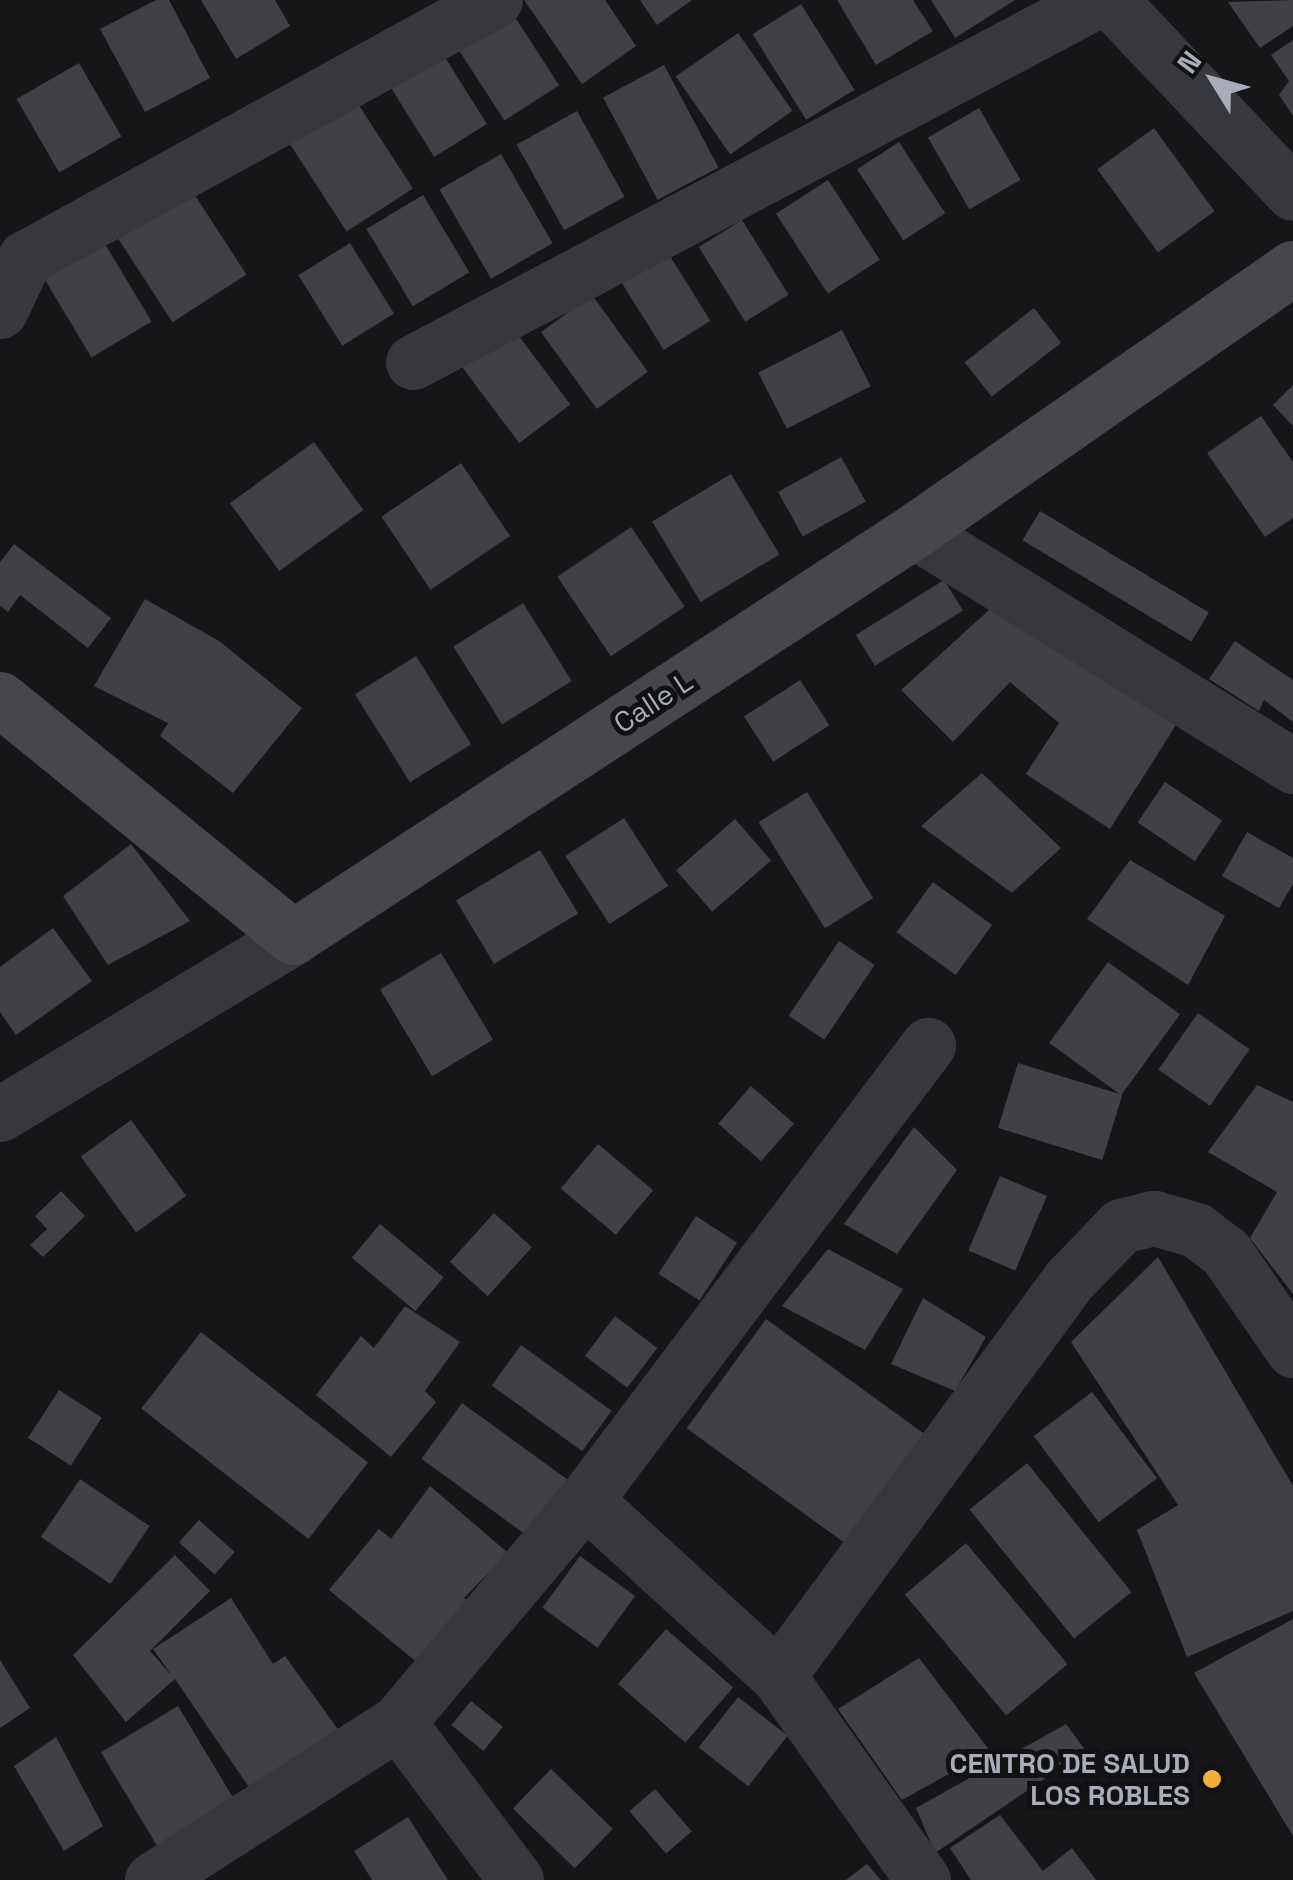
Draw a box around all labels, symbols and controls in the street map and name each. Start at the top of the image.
north arrow [1163,30,1263,130]
text: N [1169,44,1209,80]
street label: Calle L [607,664,699,740]
place label: CENTRO DE SALUD LOS ROBLES [949,1746,1190,1812]
marker: CENTRO DE SALUD LOS ROBLES [1199,1766,1225,1792]

